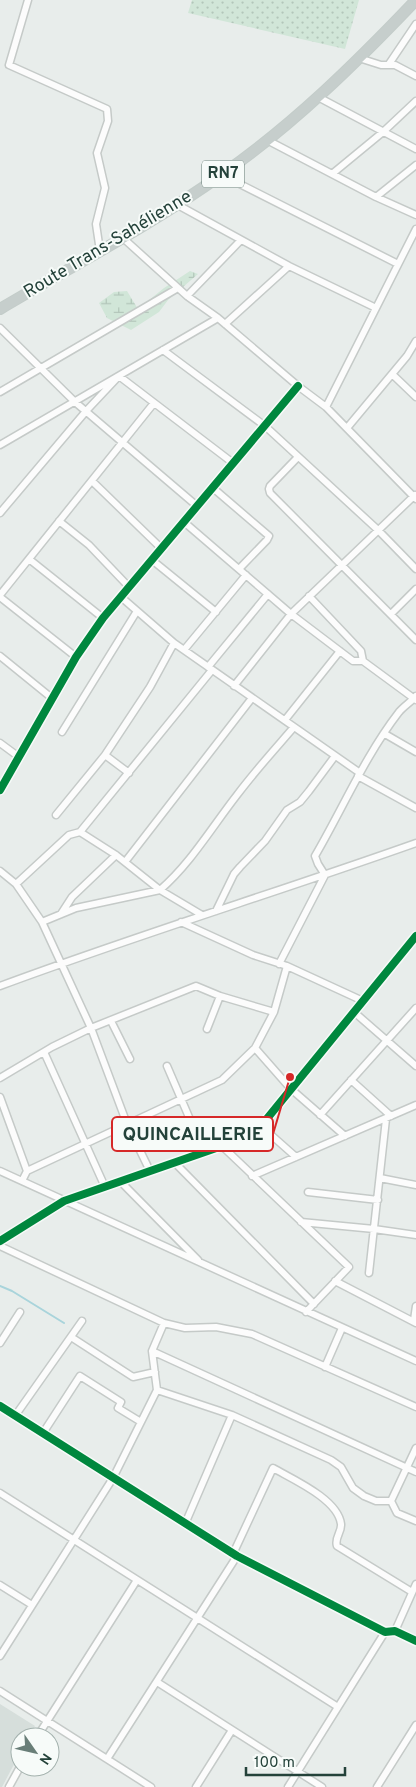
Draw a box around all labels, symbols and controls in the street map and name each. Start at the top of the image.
road number: RN7 [202,160,244,188]
street label: Route Trans-Sahélienne [20,186,196,304]
callout: QUINCAILLERIE [112,1117,273,1151]
text: QUINCAILLERIE [122,1123,264,1147]
north arrow [10,1727,60,1777]
scale bar [246,1744,345,1776]
text: N [35,1750,54,1767]
text: 100 m [254,1754,295,1773]

